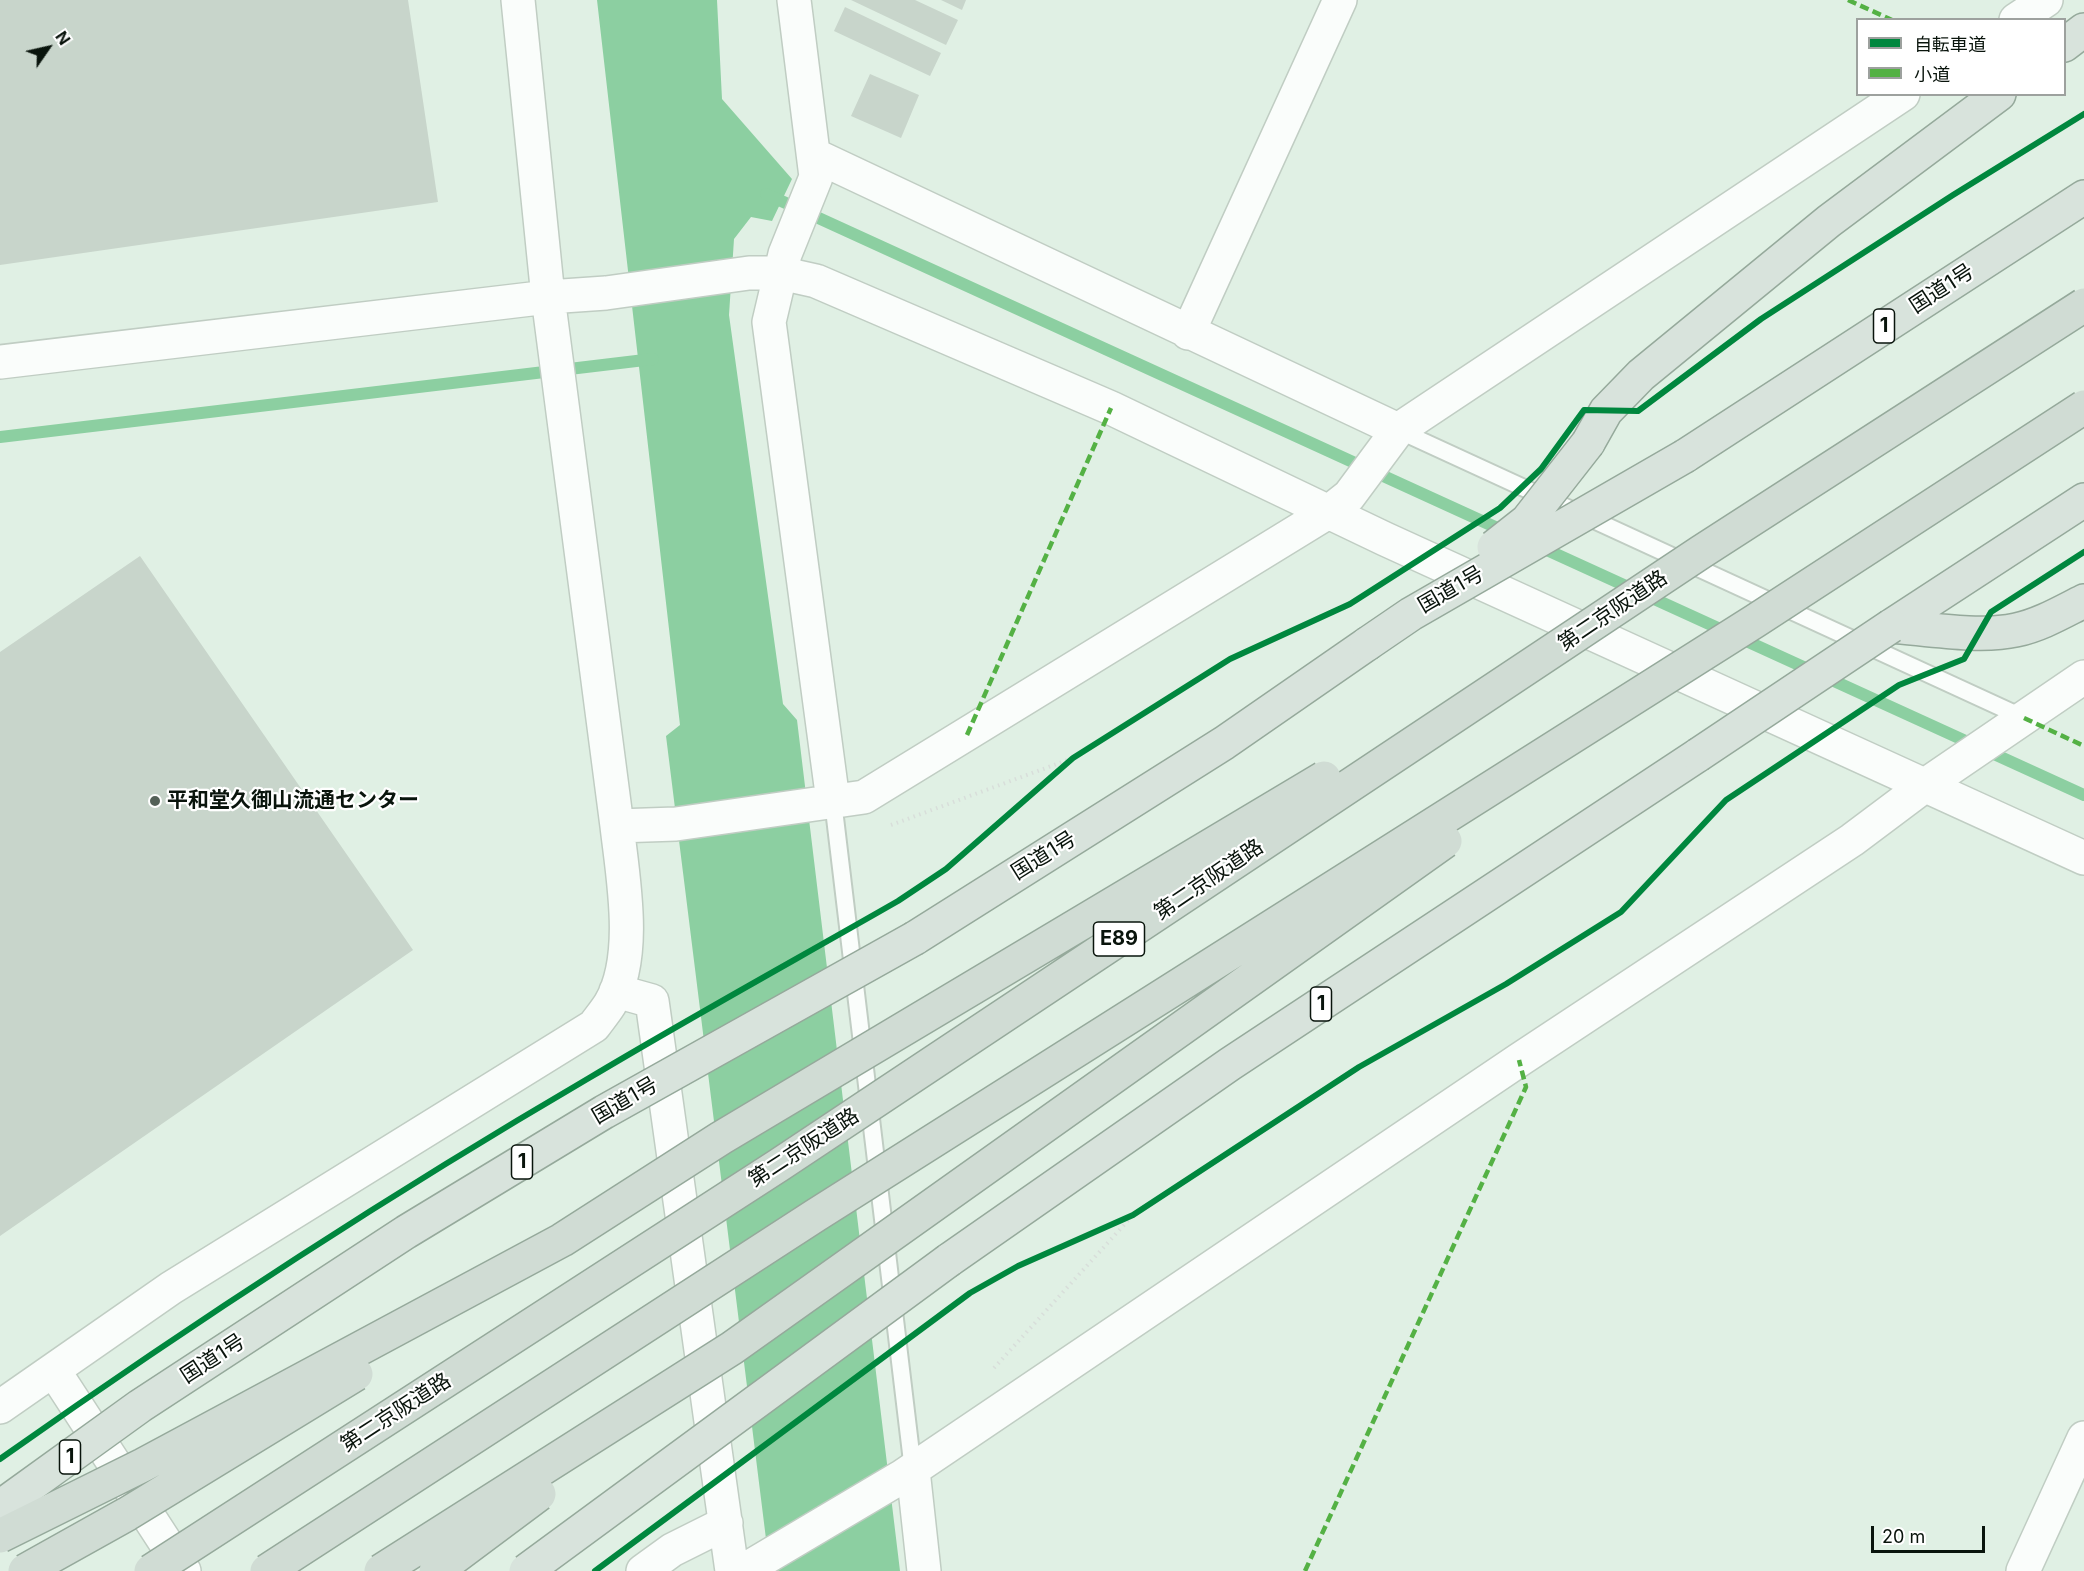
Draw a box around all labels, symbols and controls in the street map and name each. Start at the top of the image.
north arrow [18,18,78,78]
legend [1856,18,2066,96]
text: N [51,27,75,49]
text: 自転車道 [1914,34,1986,55]
text: 小道 [1914,64,1950,85]
street label: 国道1号 [1905,259,1979,319]
road number: 1 [1874,309,1894,343]
street label: 国道1号 [1414,561,1488,619]
street label: 第二京阪道路 [1554,565,1672,657]
place label: 平和堂久御山流通センター [167,788,419,814]
marker: 平和堂久御山流通センター [148,794,162,808]
street label: 国道1号 [1007,826,1081,886]
street label: 第二京阪道路 [1150,834,1268,926]
road number: E89 [1094,922,1144,956]
road number: 1 [1310,987,1332,1021]
street label: 国道1号 [588,1072,662,1130]
street label: 第二京阪道路 [744,1103,864,1193]
road number: 1 [512,1145,532,1179]
street label: 国道1号 [176,1329,250,1389]
street label: 第二京阪道路 [336,1368,456,1458]
road number: 1 [60,1440,80,1474]
scale bar [1874,1514,1988,1552]
text: 20 m [1882,1526,1925,1547]

